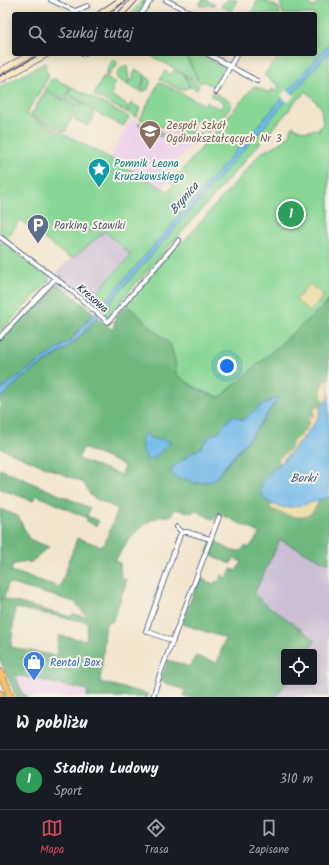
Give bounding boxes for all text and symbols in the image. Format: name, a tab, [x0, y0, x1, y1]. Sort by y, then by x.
search box	[12, 12, 317, 56]
text: Szukaj tutaj	[58, 22, 133, 46]
icon: search	[26, 23, 48, 45]
place label: Zespół Szkół Ogólnokształcących Nr 3	[166, 117, 282, 148]
school or university icon: Zespół Szkół Ogólnokształcących Nr 3	[137, 118, 163, 151]
place label: Pomnik Leona Kruczkowskiego	[114, 155, 184, 186]
place icon: Pomnik Leona Kruczkowskiego	[86, 156, 112, 189]
water label: Brynica	[165, 177, 205, 219]
pin: 1	[278, 199, 304, 229]
parking icon: Parking Stawiki	[25, 212, 51, 245]
place label: Parking Stawiki	[54, 217, 125, 235]
street label: Kresowa	[72, 280, 112, 318]
your location	[217, 356, 237, 376]
water label: Borki	[290, 469, 319, 488]
shop icon: Rental Box	[21, 649, 47, 682]
map controls	[281, 649, 317, 685]
button: locate	[281, 649, 317, 685]
place label: Rental Box	[50, 654, 101, 672]
text: W pobliżu	[16, 710, 87, 737]
text: Stadion Ludowy	[54, 757, 158, 781]
text: 1	[27, 769, 31, 790]
text: 310 m	[279, 769, 313, 790]
text: Sport	[54, 781, 82, 802]
tab: Mapa	[40, 817, 64, 859]
tab: Trasa	[144, 817, 169, 859]
tab: Zapisane	[249, 817, 289, 859]

